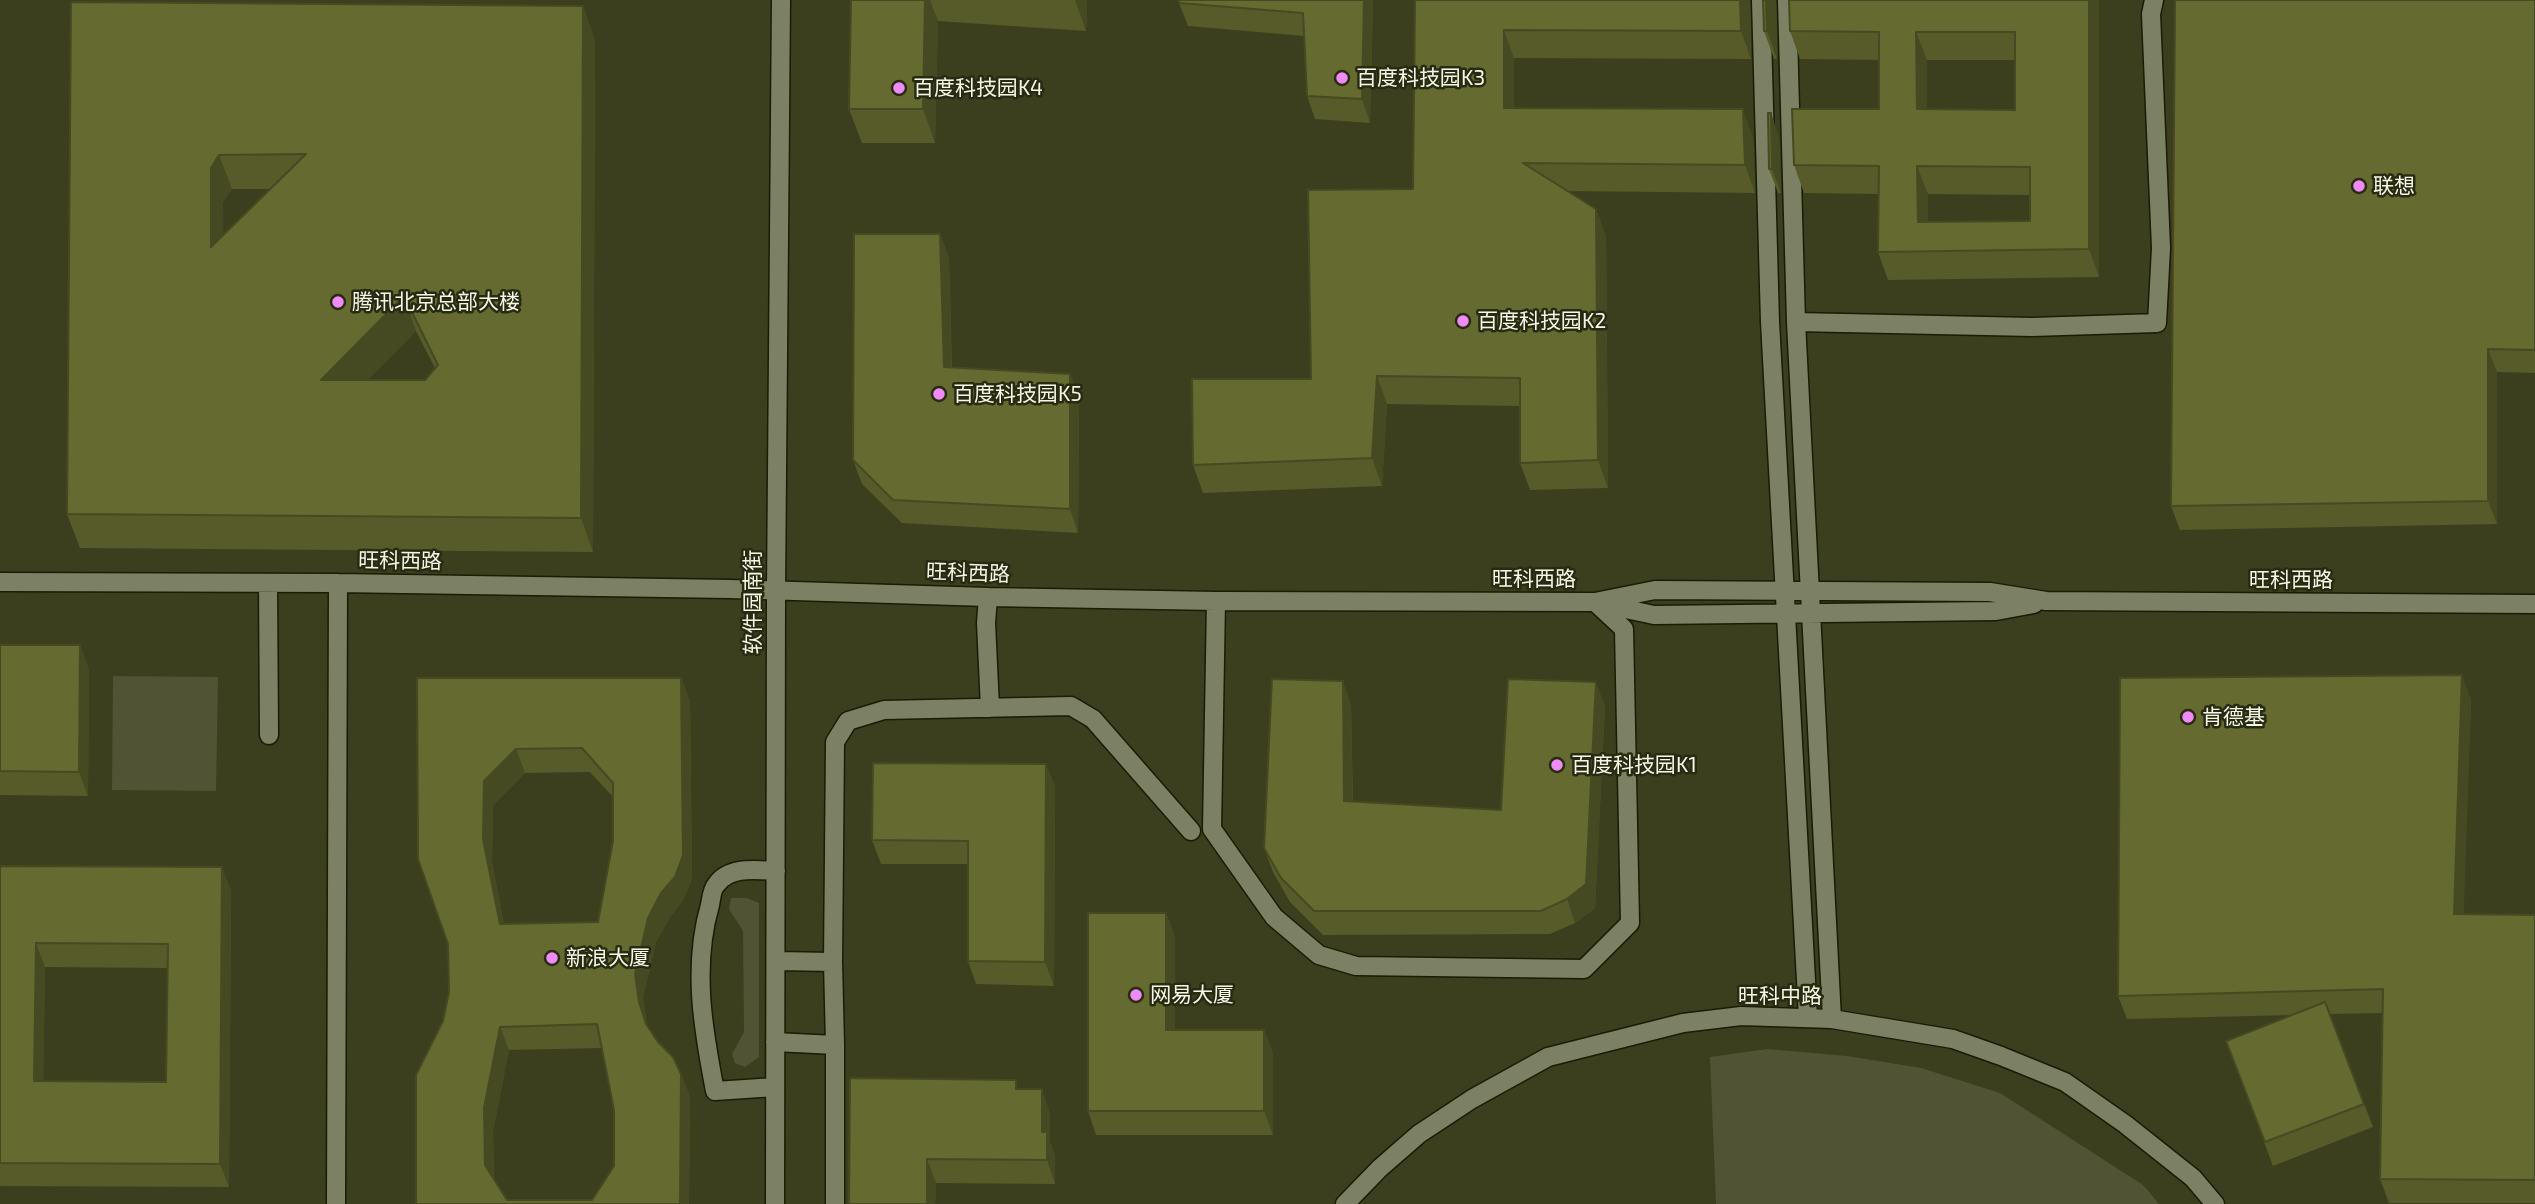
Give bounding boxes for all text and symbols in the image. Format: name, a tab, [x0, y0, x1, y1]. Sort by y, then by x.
place label: 百度科技园K3	[1356, 65, 1485, 91]
marker: 百度科技园K3	[1334, 70, 1350, 86]
place label: 百度科技园K4	[913, 75, 1043, 101]
marker: 百度科技园K4	[891, 80, 907, 96]
place label: 联想	[2373, 173, 2415, 199]
marker: 联想	[2351, 178, 2367, 194]
place label: 腾讯北京总部大楼	[352, 289, 520, 315]
marker: 腾讯北京总部大楼	[330, 294, 346, 310]
place label: 百度科技园K2	[1477, 308, 1606, 334]
marker: 百度科技园K2	[1455, 313, 1471, 329]
place label: 百度科技园K5	[953, 381, 1082, 407]
marker: 百度科技园K5	[931, 386, 947, 402]
street label: 旺科西路	[358, 548, 442, 574]
street label: 软件园南街	[740, 550, 766, 654]
street label: 旺科西路	[926, 559, 1010, 587]
street label: 旺科西路	[1492, 566, 1576, 592]
street label: 旺科西路	[2249, 567, 2333, 593]
place label: 肯德基	[2202, 704, 2265, 730]
marker: 肯德基	[2180, 709, 2196, 725]
place label: 百度科技园K1	[1571, 752, 1697, 778]
marker: 百度科技园K1	[1549, 757, 1565, 773]
place label: 新浪大厦	[566, 945, 650, 971]
marker: 新浪大厦	[544, 950, 560, 966]
place label: 网易大厦	[1150, 982, 1234, 1008]
street label: 旺科中路	[1738, 983, 1822, 1009]
marker: 网易大厦	[1128, 987, 1144, 1003]

